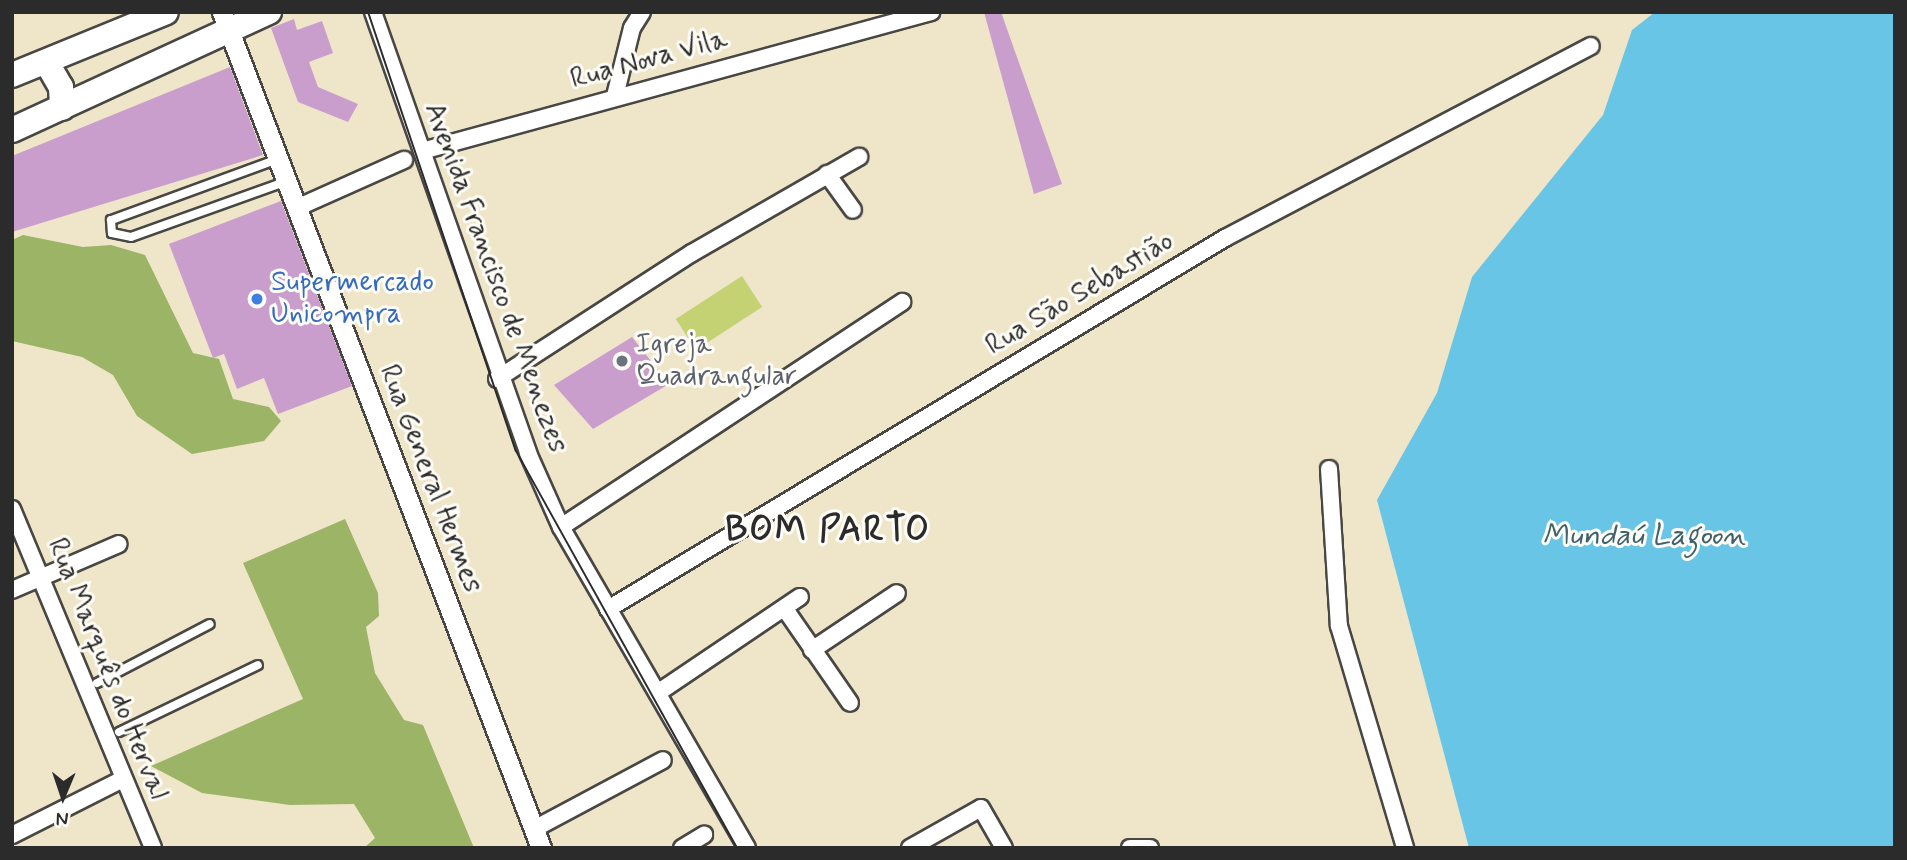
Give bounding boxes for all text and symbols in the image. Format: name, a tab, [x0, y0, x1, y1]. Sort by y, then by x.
street label: Rua Nova Vila	[569, 23, 729, 97]
street label: Avenida Francisco de Menezes	[417, 101, 573, 455]
street label: Rua São Sebastião	[981, 225, 1179, 363]
place label: Supermercado Unicompra	[271, 266, 434, 332]
marker: Supermercado Unicompra	[249, 291, 265, 307]
place label: Igreja Quadrangular	[636, 328, 797, 394]
marker: Igreja Quadrangular	[614, 353, 630, 369]
street label: Rua General Hermes	[369, 355, 491, 603]
district label: BOM PARTO	[724, 509, 932, 551]
water label: Mundaú Lagoon	[1542, 518, 1746, 554]
street label: Rua Marquês do Herval	[41, 538, 173, 800]
north arrow	[28, 762, 98, 832]
text: N	[55, 806, 69, 831]

